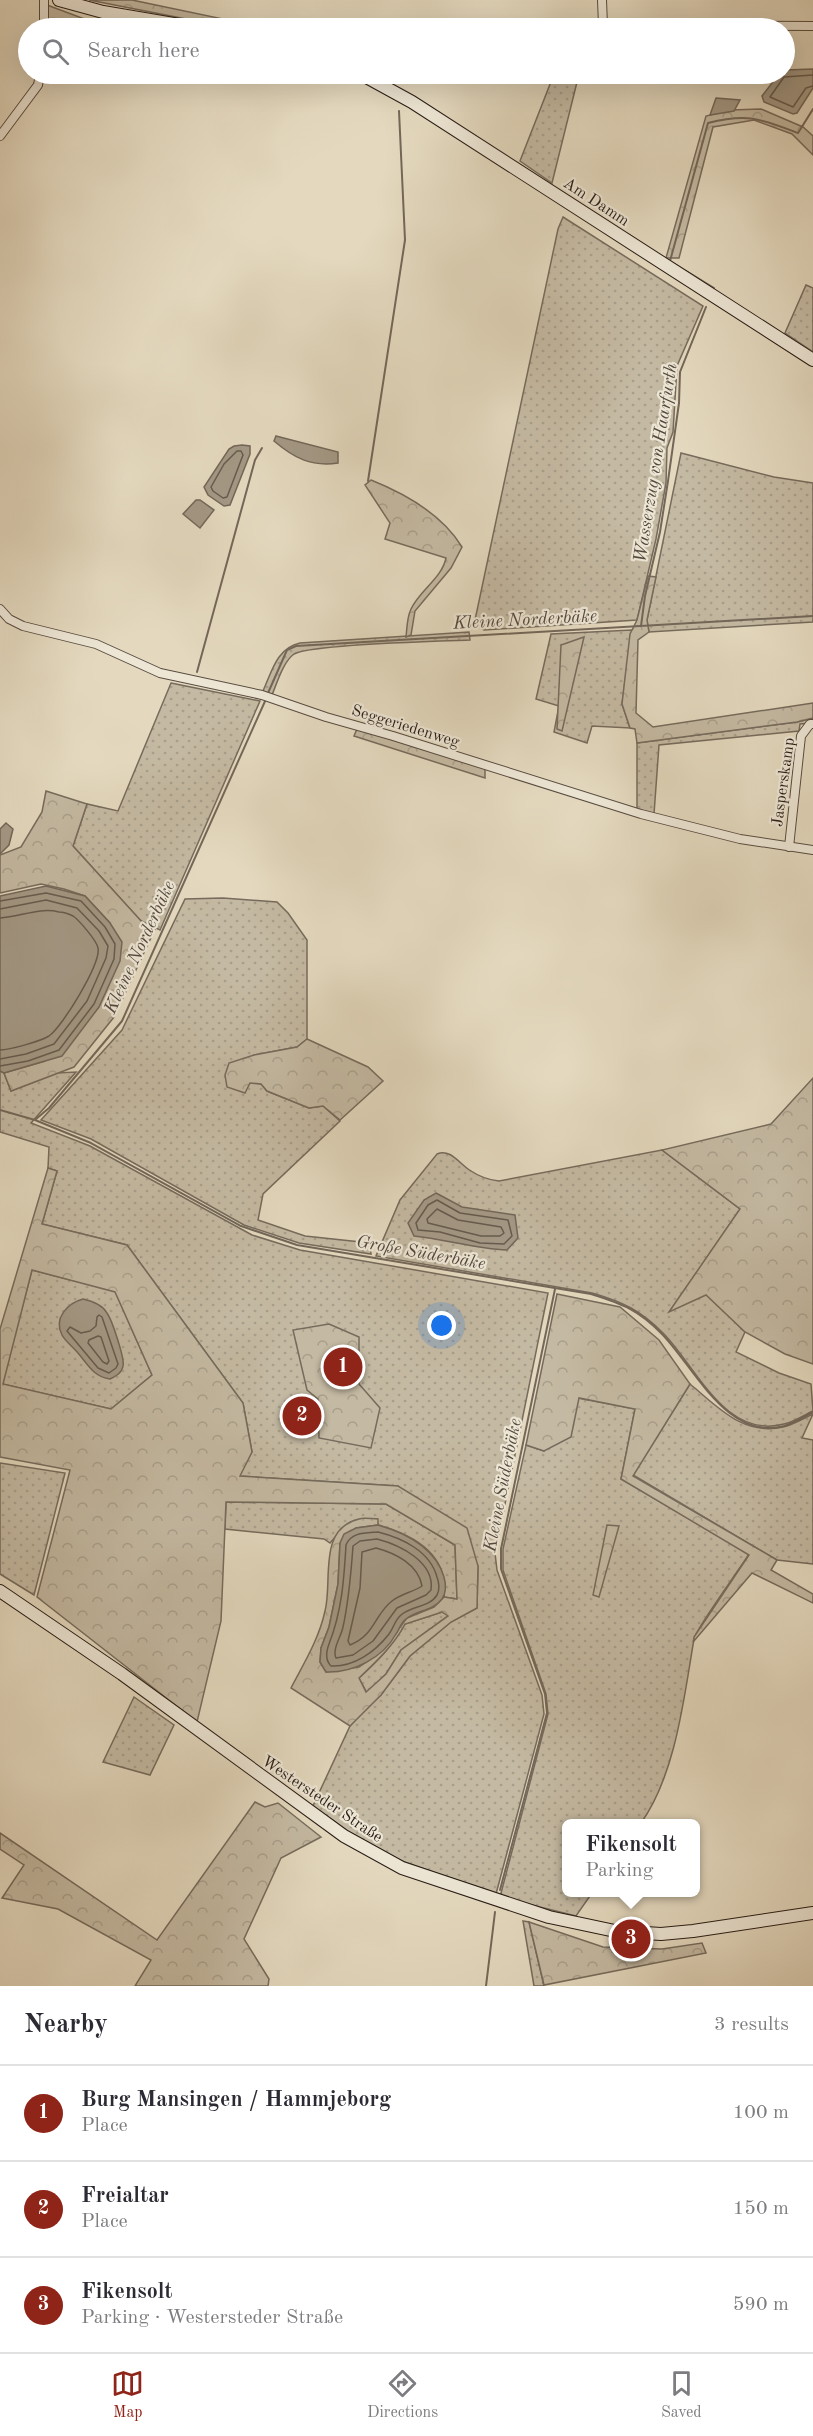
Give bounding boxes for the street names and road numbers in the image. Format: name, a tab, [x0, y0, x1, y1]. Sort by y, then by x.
street label: Am Damm	[560, 175, 632, 230]
street label: Seggeriedenweg	[349, 703, 462, 751]
street label: Jasperskamp	[770, 737, 798, 828]
street label: Westersteder Straße	[259, 1753, 385, 1846]

